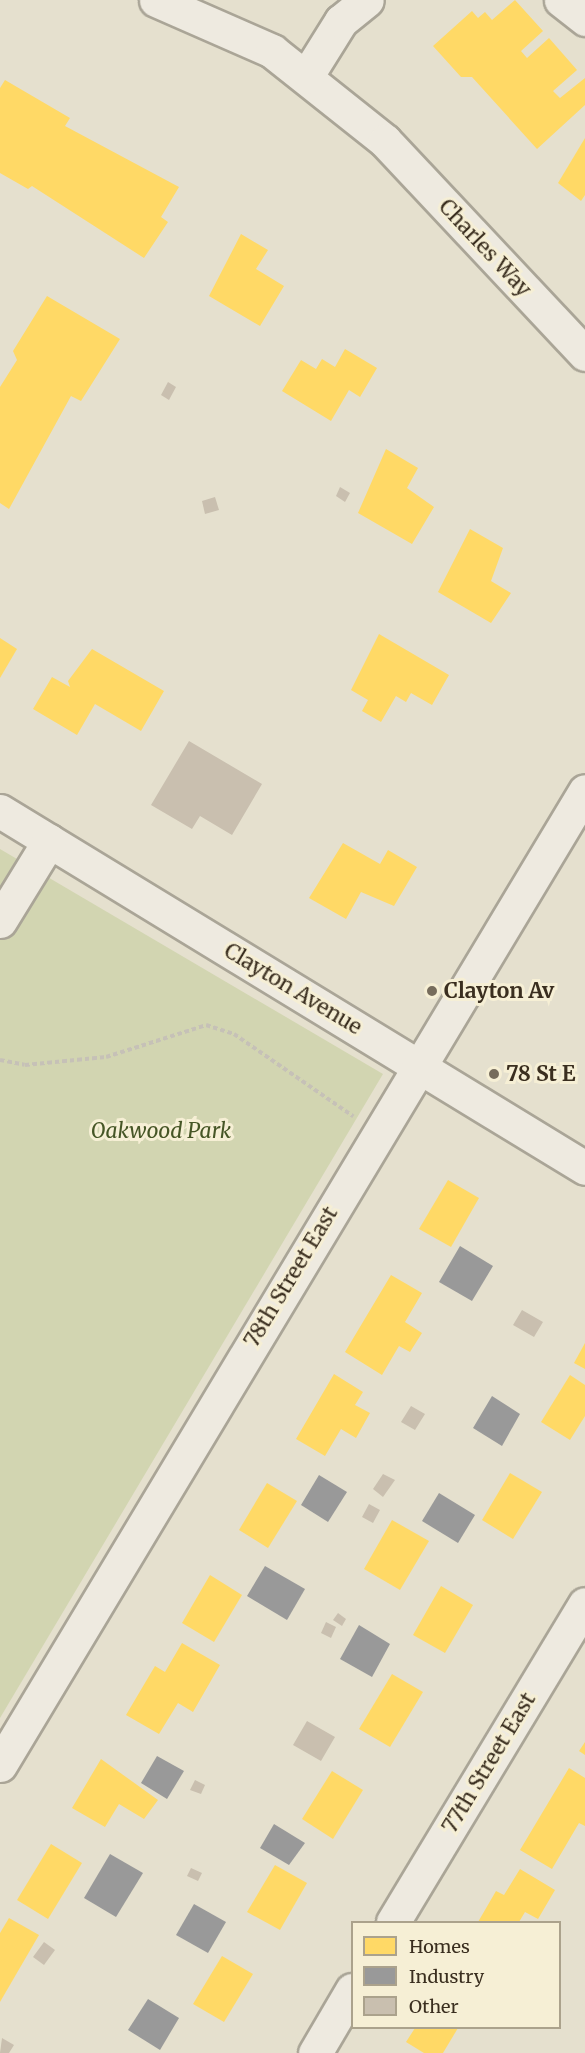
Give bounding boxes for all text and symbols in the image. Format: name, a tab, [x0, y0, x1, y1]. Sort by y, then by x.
street label: Charles Way	[434, 194, 536, 302]
street label: Clayton Avenue	[220, 938, 366, 1040]
place label: Clayton Av	[444, 978, 554, 1004]
marker: Clayton Av	[425, 984, 439, 998]
place label: 78 St E	[506, 1061, 576, 1087]
marker: 78 St E	[487, 1067, 501, 1081]
park label: Oakwood Park	[91, 1118, 231, 1144]
street label: 78th Street East	[239, 1202, 343, 1352]
street label: 77th Street East	[437, 1688, 541, 1838]
legend	[351, 1921, 561, 2029]
text: Homes	[409, 1935, 470, 1958]
text: Industry	[409, 1965, 484, 1988]
text: Other	[409, 1995, 459, 2018]

